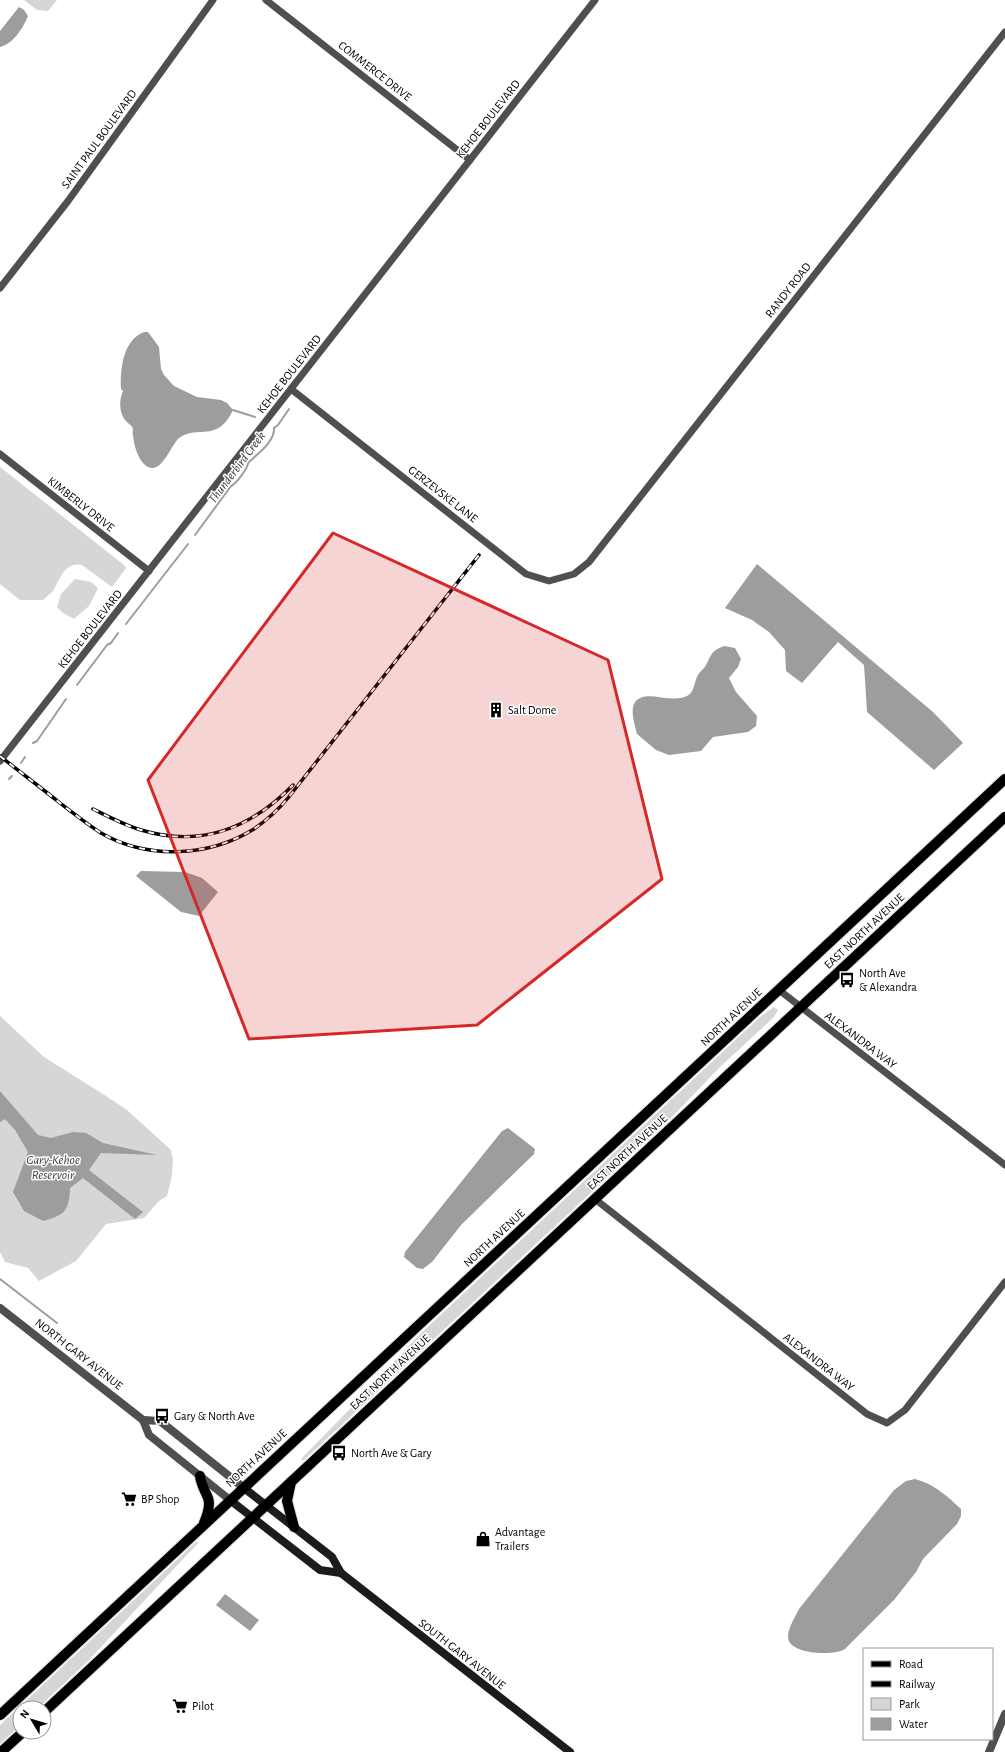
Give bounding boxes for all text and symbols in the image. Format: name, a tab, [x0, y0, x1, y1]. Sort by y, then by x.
street label: COMMERCE DRIVE	[336, 39, 414, 103]
street label: KEHOE BOULEVARD	[454, 77, 522, 161]
street label: SAINT PAUL BOULEVARD	[59, 87, 139, 191]
street label: RANDY ROAD	[763, 260, 813, 320]
street label: KEHOE BOULEVARD	[255, 332, 323, 416]
water label: Thunderbird Creek	[206, 430, 268, 506]
street label: GERZEVSKE LANE	[406, 463, 480, 525]
street label: KIMBERLY DRIVE	[45, 474, 117, 534]
street label: KEHOE BOULEVARD	[56, 587, 124, 671]
building icon: Salt Dome	[487, 701, 505, 719]
place label: Salt Dome	[508, 704, 556, 716]
street label: EAST NORTH AVENUE	[822, 891, 907, 971]
place label: North Ave & Alexandra	[859, 967, 917, 993]
bus stop icon: North Ave & Alexandra	[838, 971, 856, 989]
street label: NORTH AVENUE	[698, 986, 764, 1048]
street label: ALEXANDRA WAY	[823, 1009, 900, 1071]
street label: EAST NORTH AVENUE	[585, 1112, 670, 1192]
water label: Gary-Kehoe Reservoir	[26, 1154, 80, 1182]
street label: NORTH AVENUE	[461, 1207, 527, 1269]
street label: NORTH GARY AVENUE	[33, 1316, 125, 1392]
street label: ALEXANDRA WAY	[781, 1331, 857, 1394]
street label: EAST NORTH AVENUE	[348, 1332, 433, 1412]
bus stop icon: Gary & North Ave	[153, 1407, 171, 1425]
place label: Gary & North Ave	[174, 1410, 255, 1423]
street label: NORTH AVENUE	[223, 1427, 289, 1489]
bus stop icon: North Ave & Gary	[330, 1444, 348, 1462]
place label: North Ave & Gary	[351, 1447, 432, 1460]
supermarket icon: BP Shop	[120, 1490, 138, 1508]
place label: BP Shop	[141, 1493, 179, 1505]
place label: Advantage Trailers	[495, 1526, 545, 1552]
shop icon: Advantage Trailers	[474, 1530, 492, 1548]
street label: SOUTH GARY AVENUE	[416, 1617, 508, 1692]
legend	[863, 1648, 993, 1740]
text: Road	[899, 1658, 923, 1670]
text: Railway	[899, 1678, 935, 1691]
supermarket icon: Pilot	[171, 1697, 189, 1715]
text: Park	[899, 1698, 920, 1710]
north arrow	[12, 1700, 52, 1740]
place label: Pilot	[192, 1700, 214, 1712]
text: N	[18, 1708, 31, 1721]
text: Water	[899, 1718, 928, 1730]

